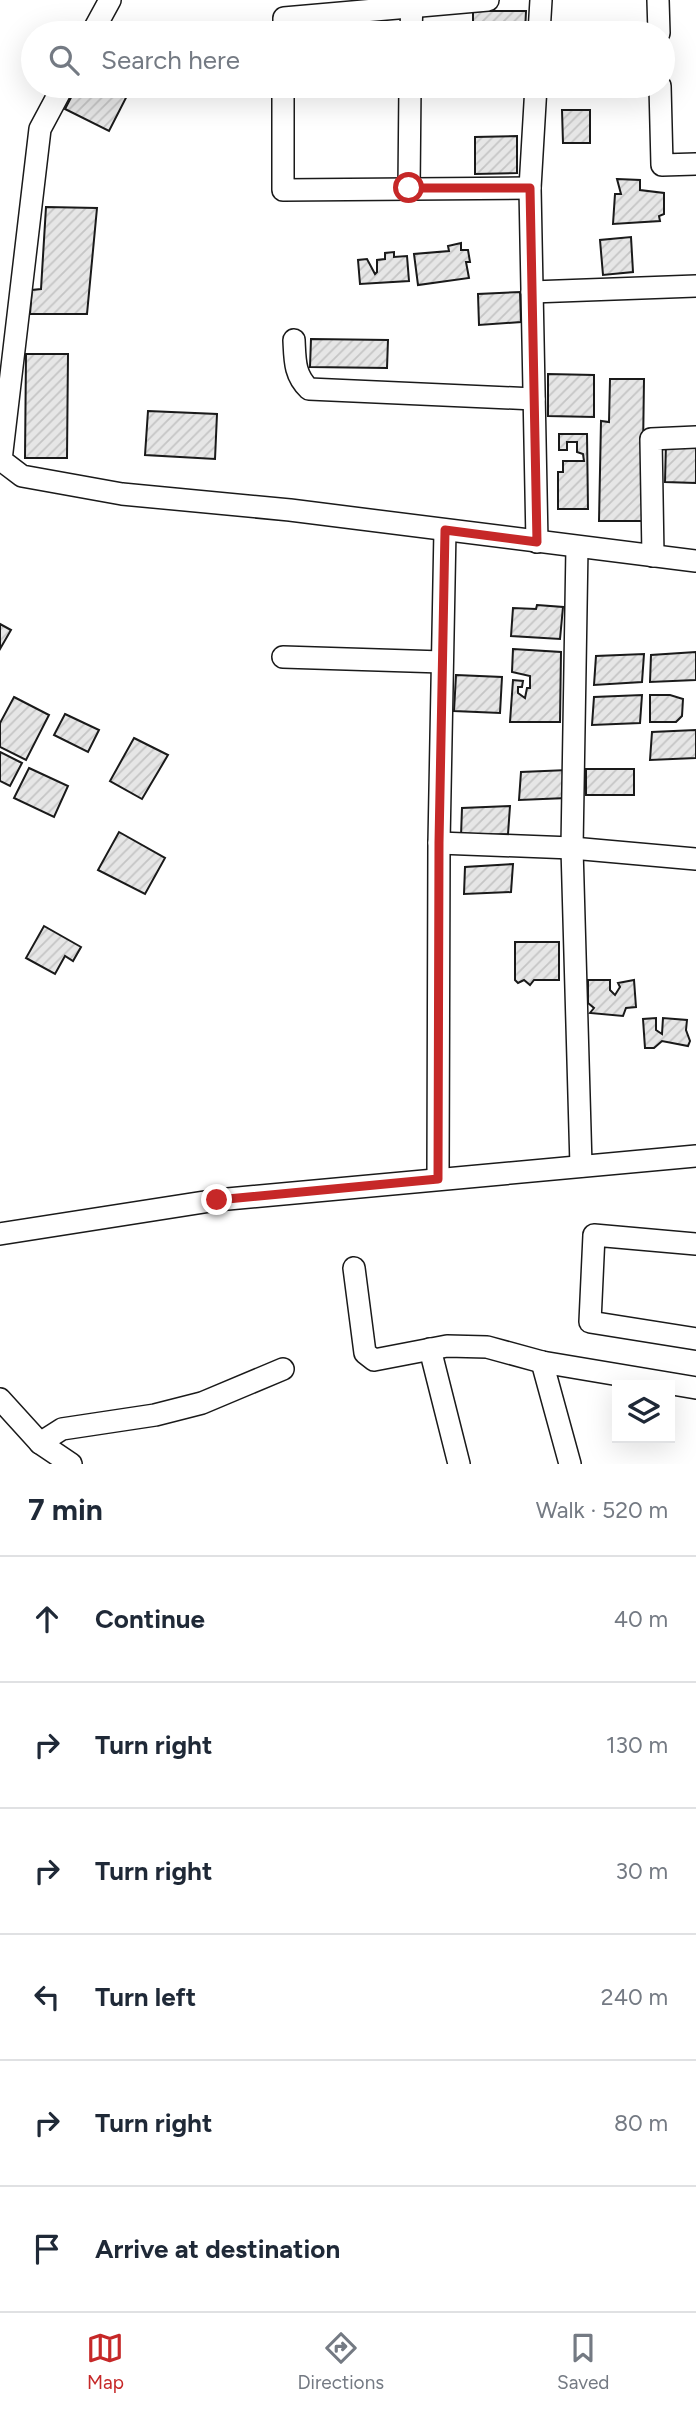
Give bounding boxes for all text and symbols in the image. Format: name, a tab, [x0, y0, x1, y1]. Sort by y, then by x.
search box	[21, 21, 675, 98]
icon: search	[45, 41, 83, 79]
text: Search here	[101, 44, 240, 76]
route start	[393, 172, 424, 203]
route end	[201, 1184, 232, 1215]
map controls	[612, 1380, 675, 1443]
button: layers	[612, 1380, 675, 1443]
text: 7 min	[28, 1491, 103, 1528]
text: Walk · 520 m	[536, 1496, 668, 1524]
icon: ahead	[28, 1600, 66, 1638]
text: Continue	[95, 1603, 205, 1635]
text: 40 m	[614, 1605, 668, 1633]
icon: right	[28, 1726, 66, 1764]
text: Turn right	[95, 1729, 212, 1761]
text: 130 m	[606, 1731, 668, 1759]
icon: right	[28, 1852, 66, 1890]
text: Turn right	[95, 1855, 212, 1887]
text: 30 m	[615, 1857, 668, 1885]
icon: left	[28, 1978, 66, 2016]
text: Turn left	[95, 1981, 196, 2013]
text: 240 m	[601, 1983, 668, 2011]
icon: right	[28, 2104, 66, 2142]
text: Turn right	[95, 2107, 212, 2139]
text: 80 m	[614, 2109, 668, 2137]
icon: arrive	[28, 2230, 66, 2268]
text: Arrive at destination	[95, 2233, 340, 2265]
tab: Map	[86, 2329, 124, 2394]
tab: Directions	[297, 2329, 384, 2394]
tab: Saved	[557, 2329, 609, 2394]

